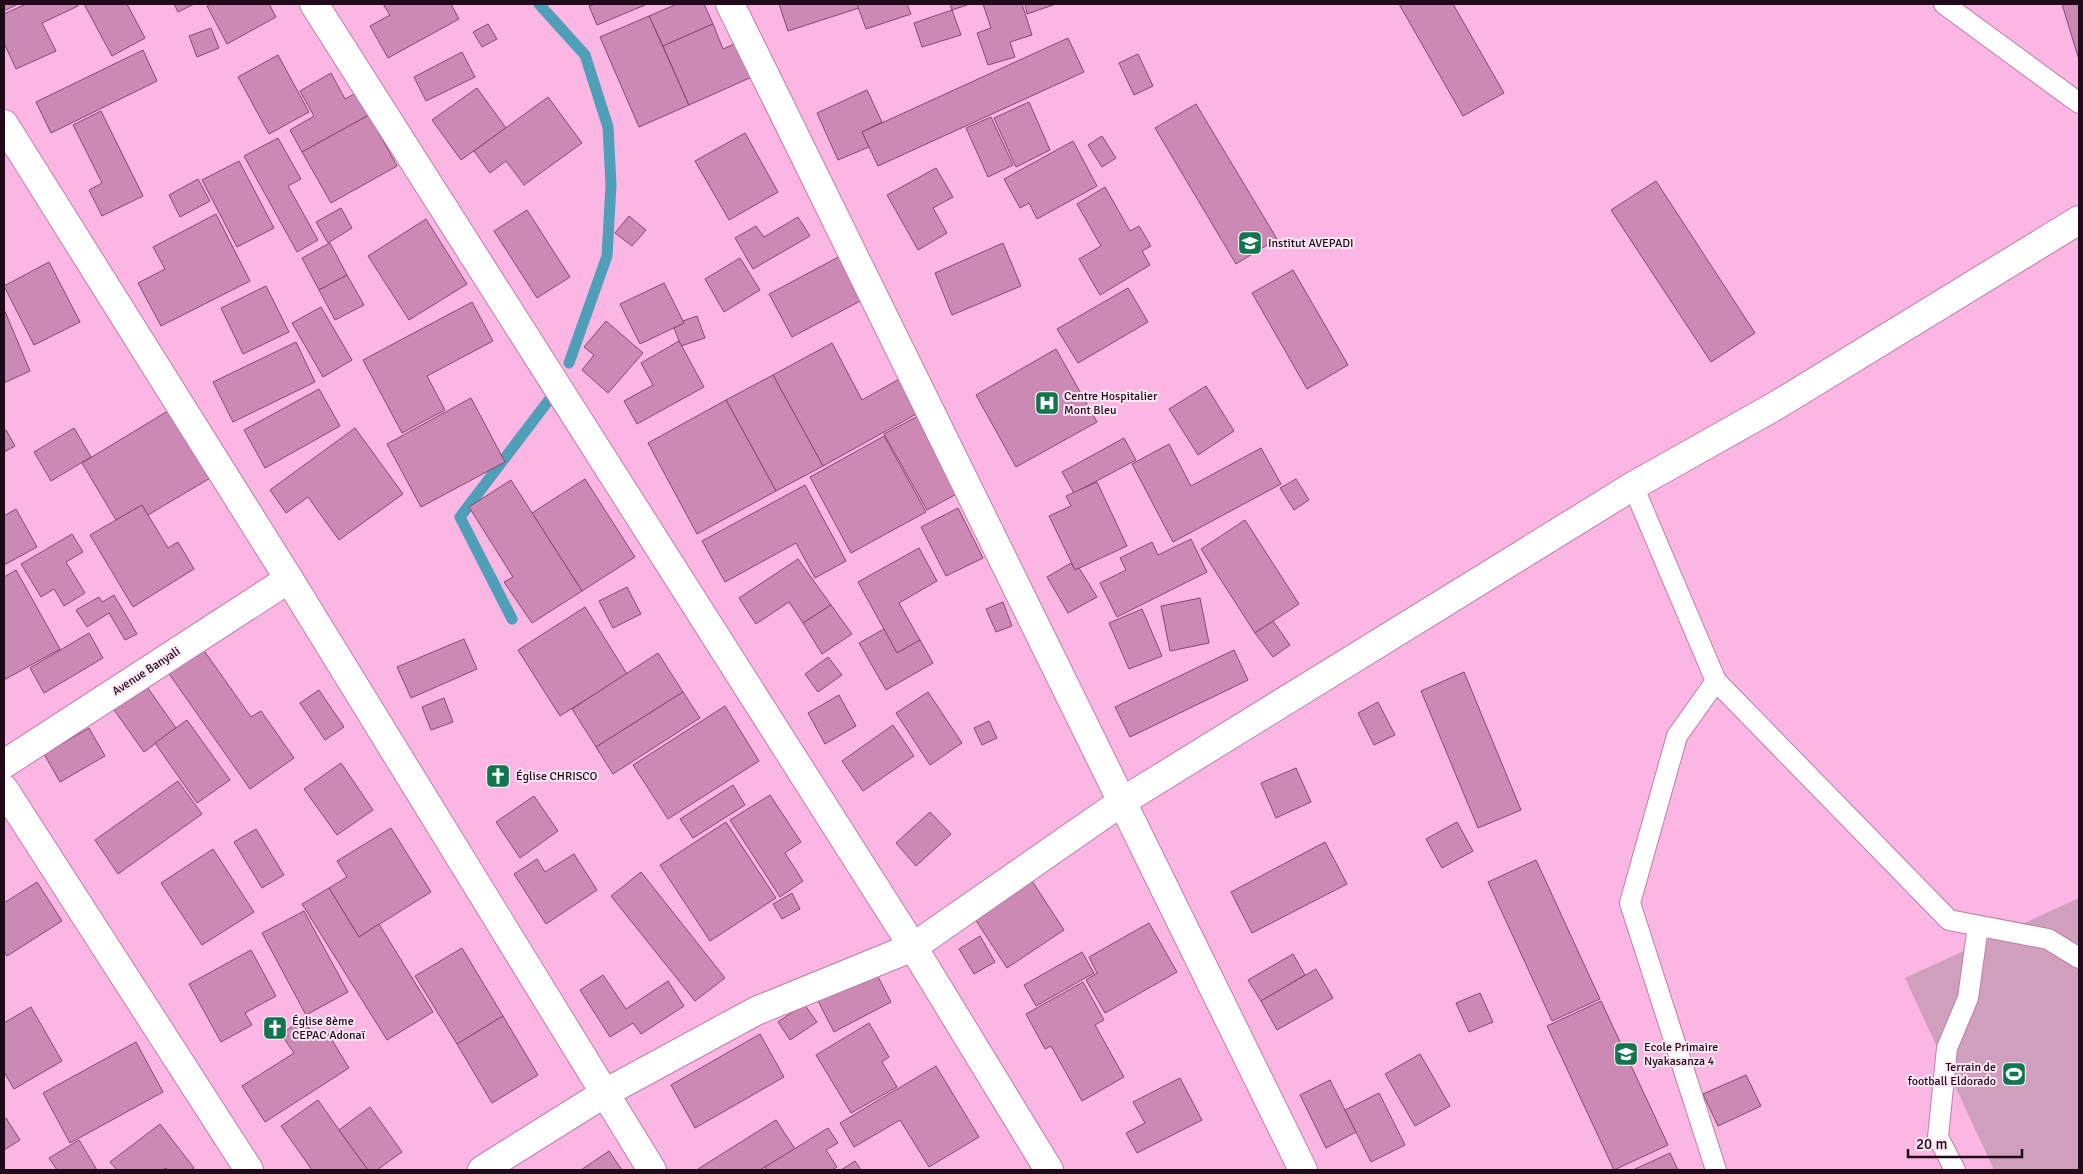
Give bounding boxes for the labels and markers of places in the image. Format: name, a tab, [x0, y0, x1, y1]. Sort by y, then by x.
school or university icon: Institut AVEPADI	[1237, 230, 1263, 256]
place label: Institut AVEPADI	[1268, 236, 1354, 251]
place label: Centre Hospitalier Mont Bleu	[1064, 389, 1158, 418]
hospital icon: Centre Hospitalier Mont Bleu	[1034, 390, 1060, 416]
church icon: Église CHRISCO	[485, 763, 511, 789]
place label: Église CHRISCO	[516, 769, 597, 784]
place label: Église 8ème CEPAC Adonaï	[292, 1014, 366, 1043]
church icon: Église 8ème CEPAC Adonaï	[262, 1015, 288, 1041]
place label: Ecole Primaire Nyakasanza 4	[1644, 1040, 1718, 1069]
school or university icon: Ecole Primaire Nyakasanza 4	[1613, 1041, 1639, 1067]
place label: Terrain de football Eldorado	[1908, 1060, 1996, 1089]
sports icon: Terrain de football Eldorado	[2001, 1061, 2027, 1087]

